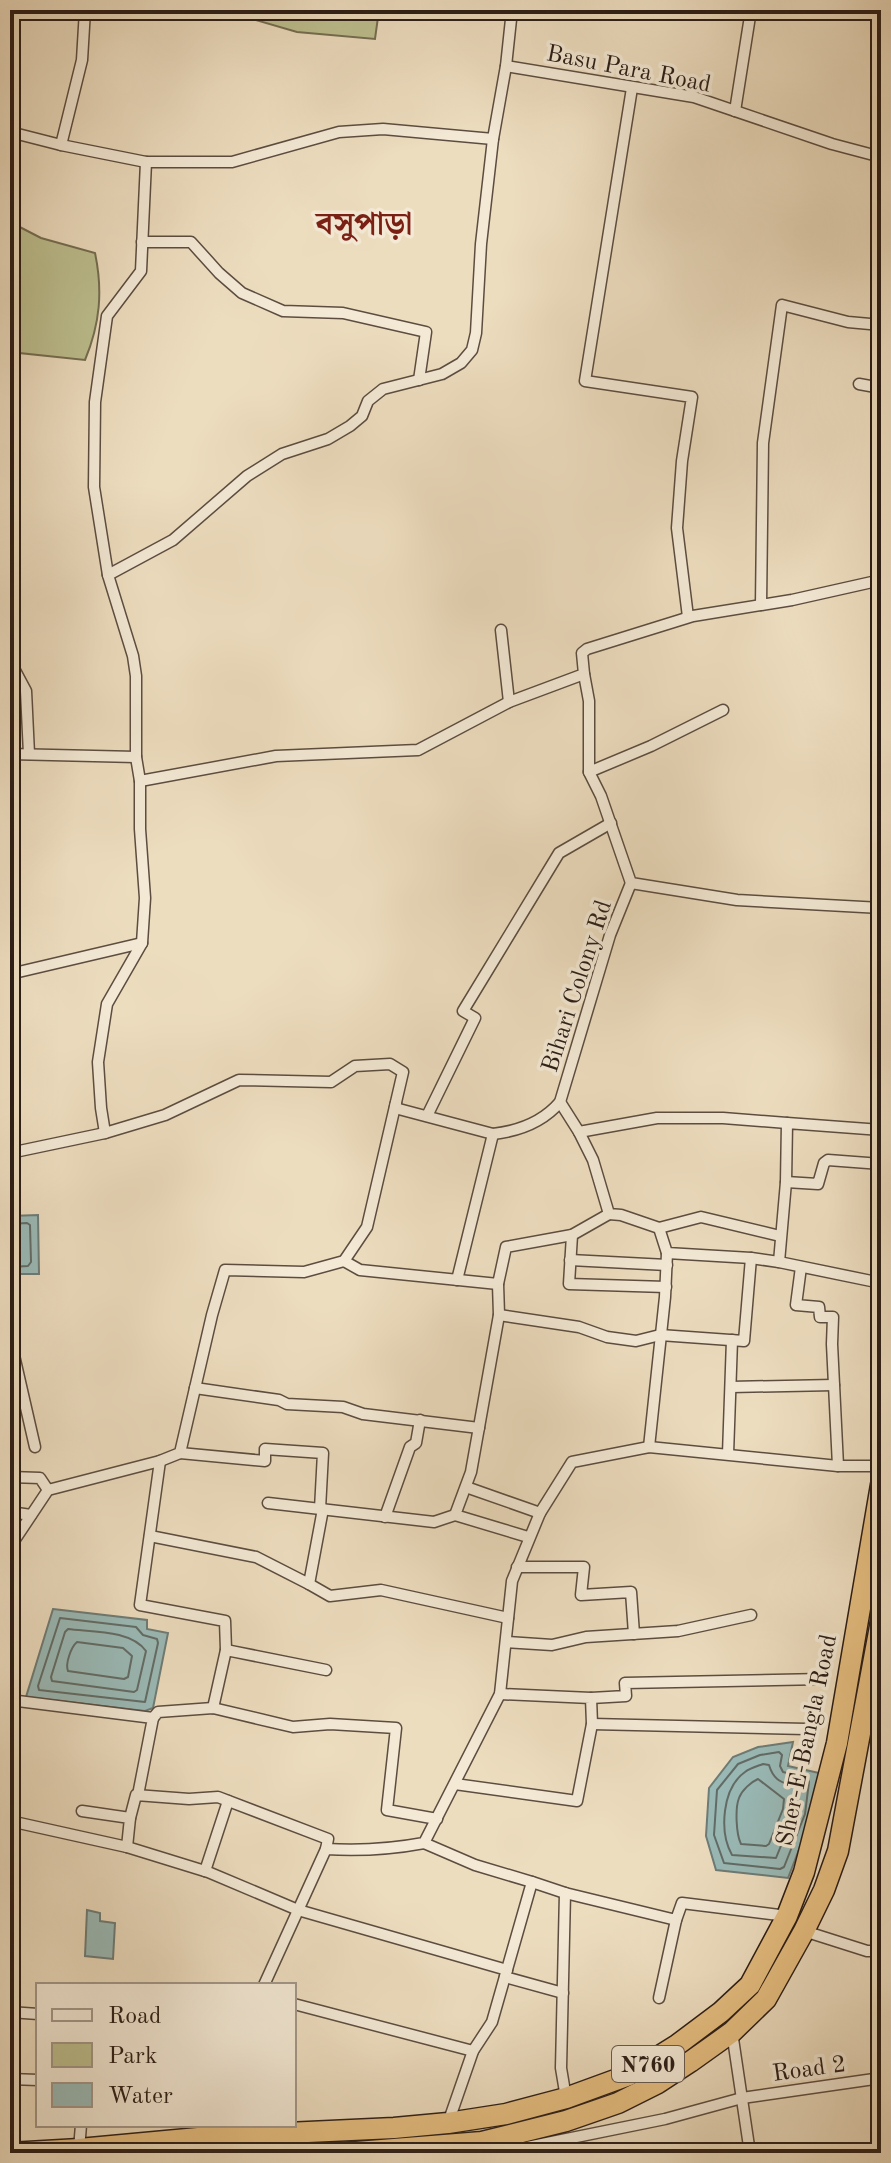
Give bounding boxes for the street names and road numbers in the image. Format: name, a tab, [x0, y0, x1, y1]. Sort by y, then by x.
street label: Basu Para Road	[544, 42, 713, 98]
street label: Bihari Colony Rd	[539, 898, 617, 1076]
street label: Sher-E-Bangla Road	[774, 1632, 842, 1849]
road number: N760	[612, 2046, 684, 2082]
street label: Road 2	[771, 2053, 848, 2087]

